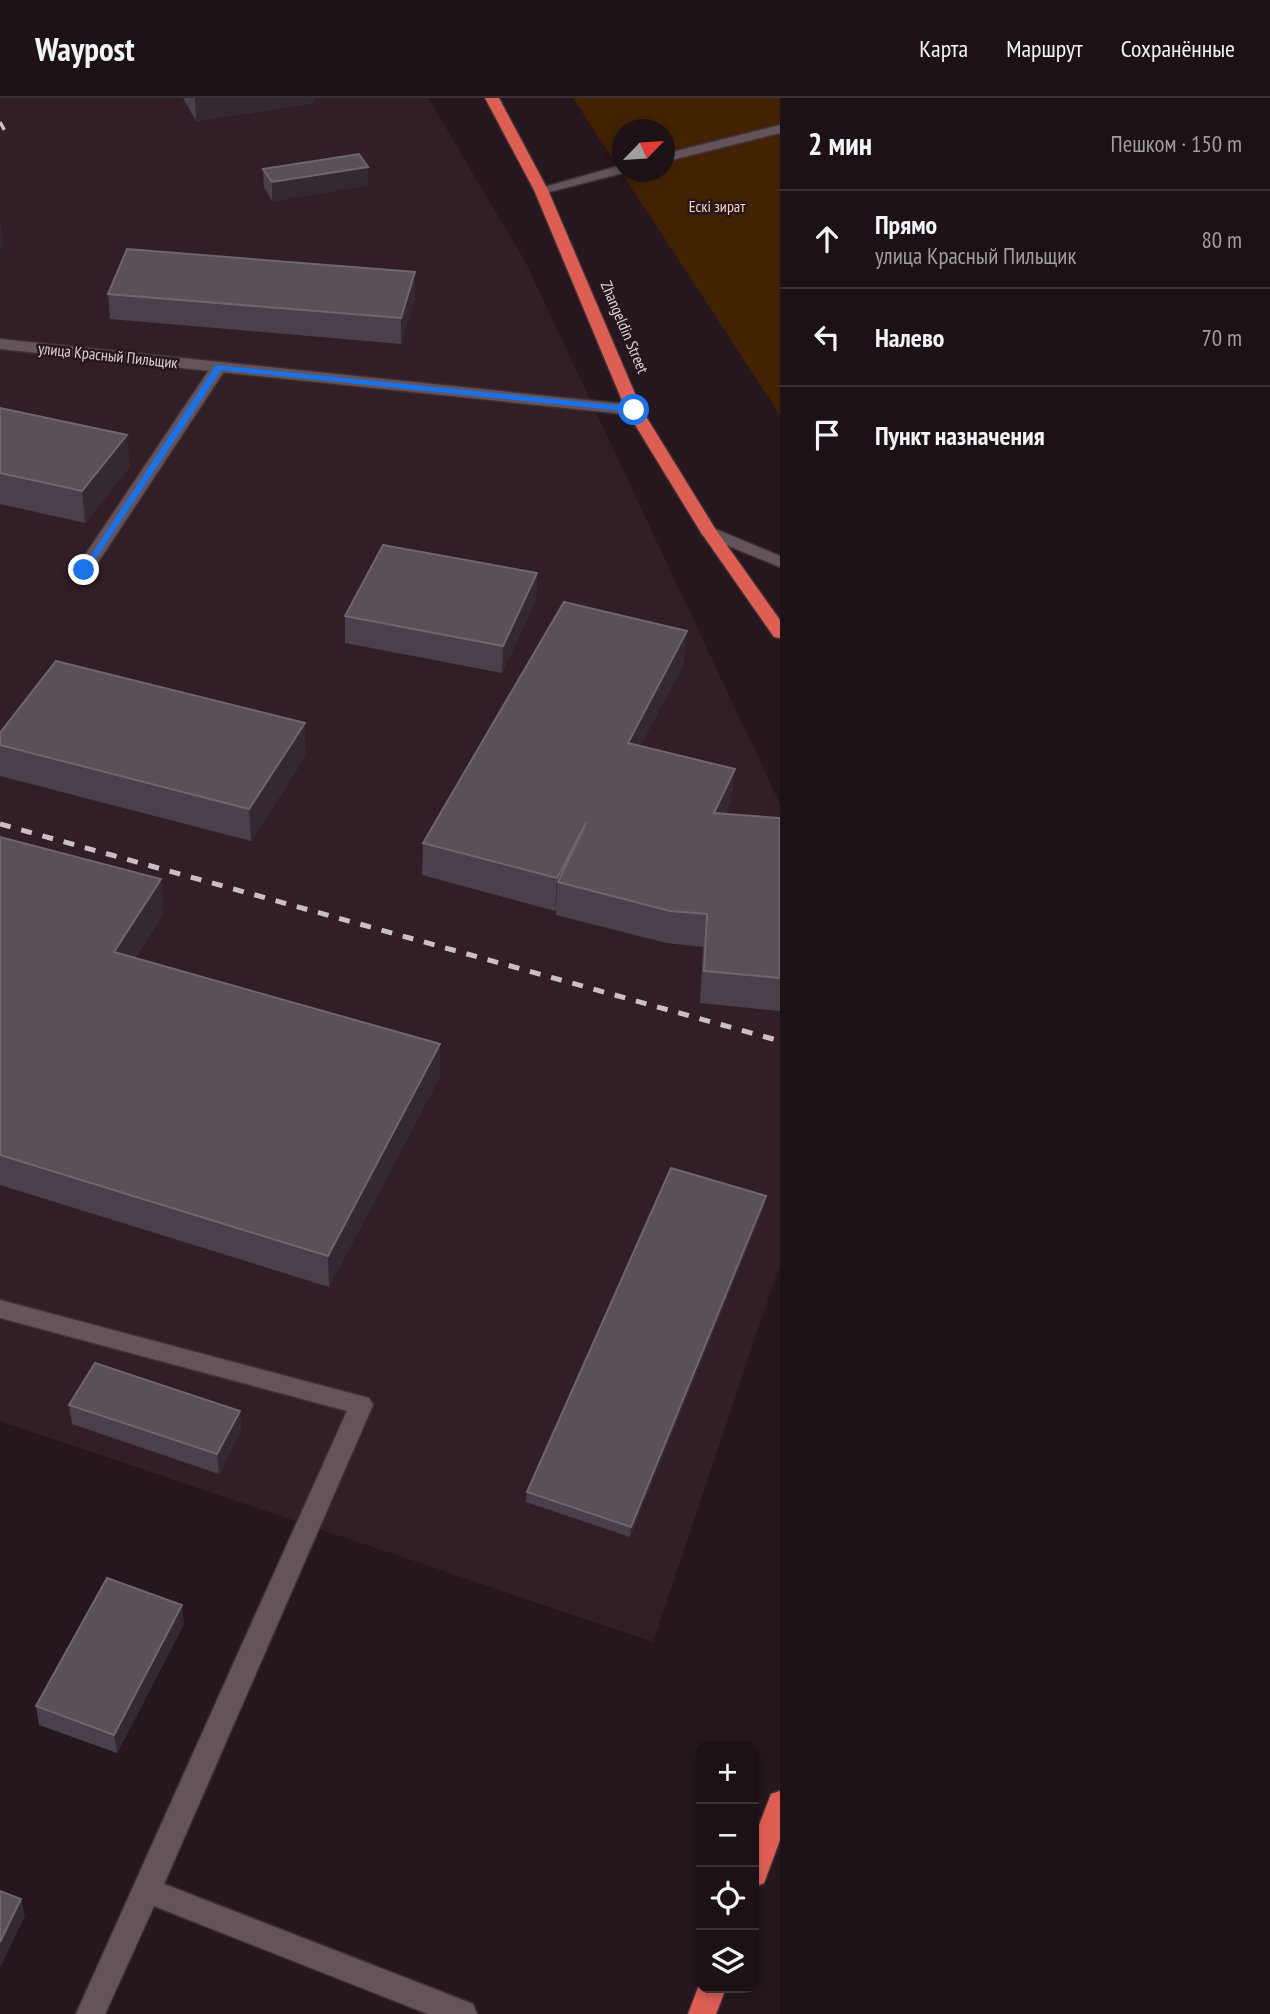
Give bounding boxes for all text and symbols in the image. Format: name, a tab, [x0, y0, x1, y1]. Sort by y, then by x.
text: Waypost	[35, 27, 135, 70]
text: Карта	[919, 33, 968, 64]
text: Маршрут	[1006, 33, 1083, 64]
text: Сохранённые	[1121, 33, 1235, 64]
north arrow	[612, 119, 675, 182]
text: 2 мин	[808, 124, 872, 163]
text: Пешком · 150 m	[1111, 129, 1242, 158]
park label: Ескі зират	[689, 196, 746, 216]
text: Прямо	[875, 208, 937, 241]
icon: ahead	[808, 220, 846, 258]
text: 80 m	[1201, 225, 1242, 254]
text: улица Красный Пильщик	[875, 241, 1076, 270]
street label: Zhangeldin Street	[597, 278, 654, 377]
icon: left	[808, 318, 846, 356]
text: Налево	[875, 321, 944, 354]
text: 70 m	[1201, 323, 1242, 352]
street label: улица Красный Пильщик	[37, 338, 179, 372]
route start	[618, 394, 649, 425]
icon: arrive	[808, 416, 846, 454]
text: Пункт назначения	[875, 419, 1045, 452]
route end	[68, 554, 99, 585]
map controls	[696, 1741, 759, 1993]
button: +	[696, 1741, 759, 1804]
button: −	[696, 1804, 759, 1867]
button: locate	[696, 1867, 759, 1930]
button: layers	[696, 1930, 759, 1993]

